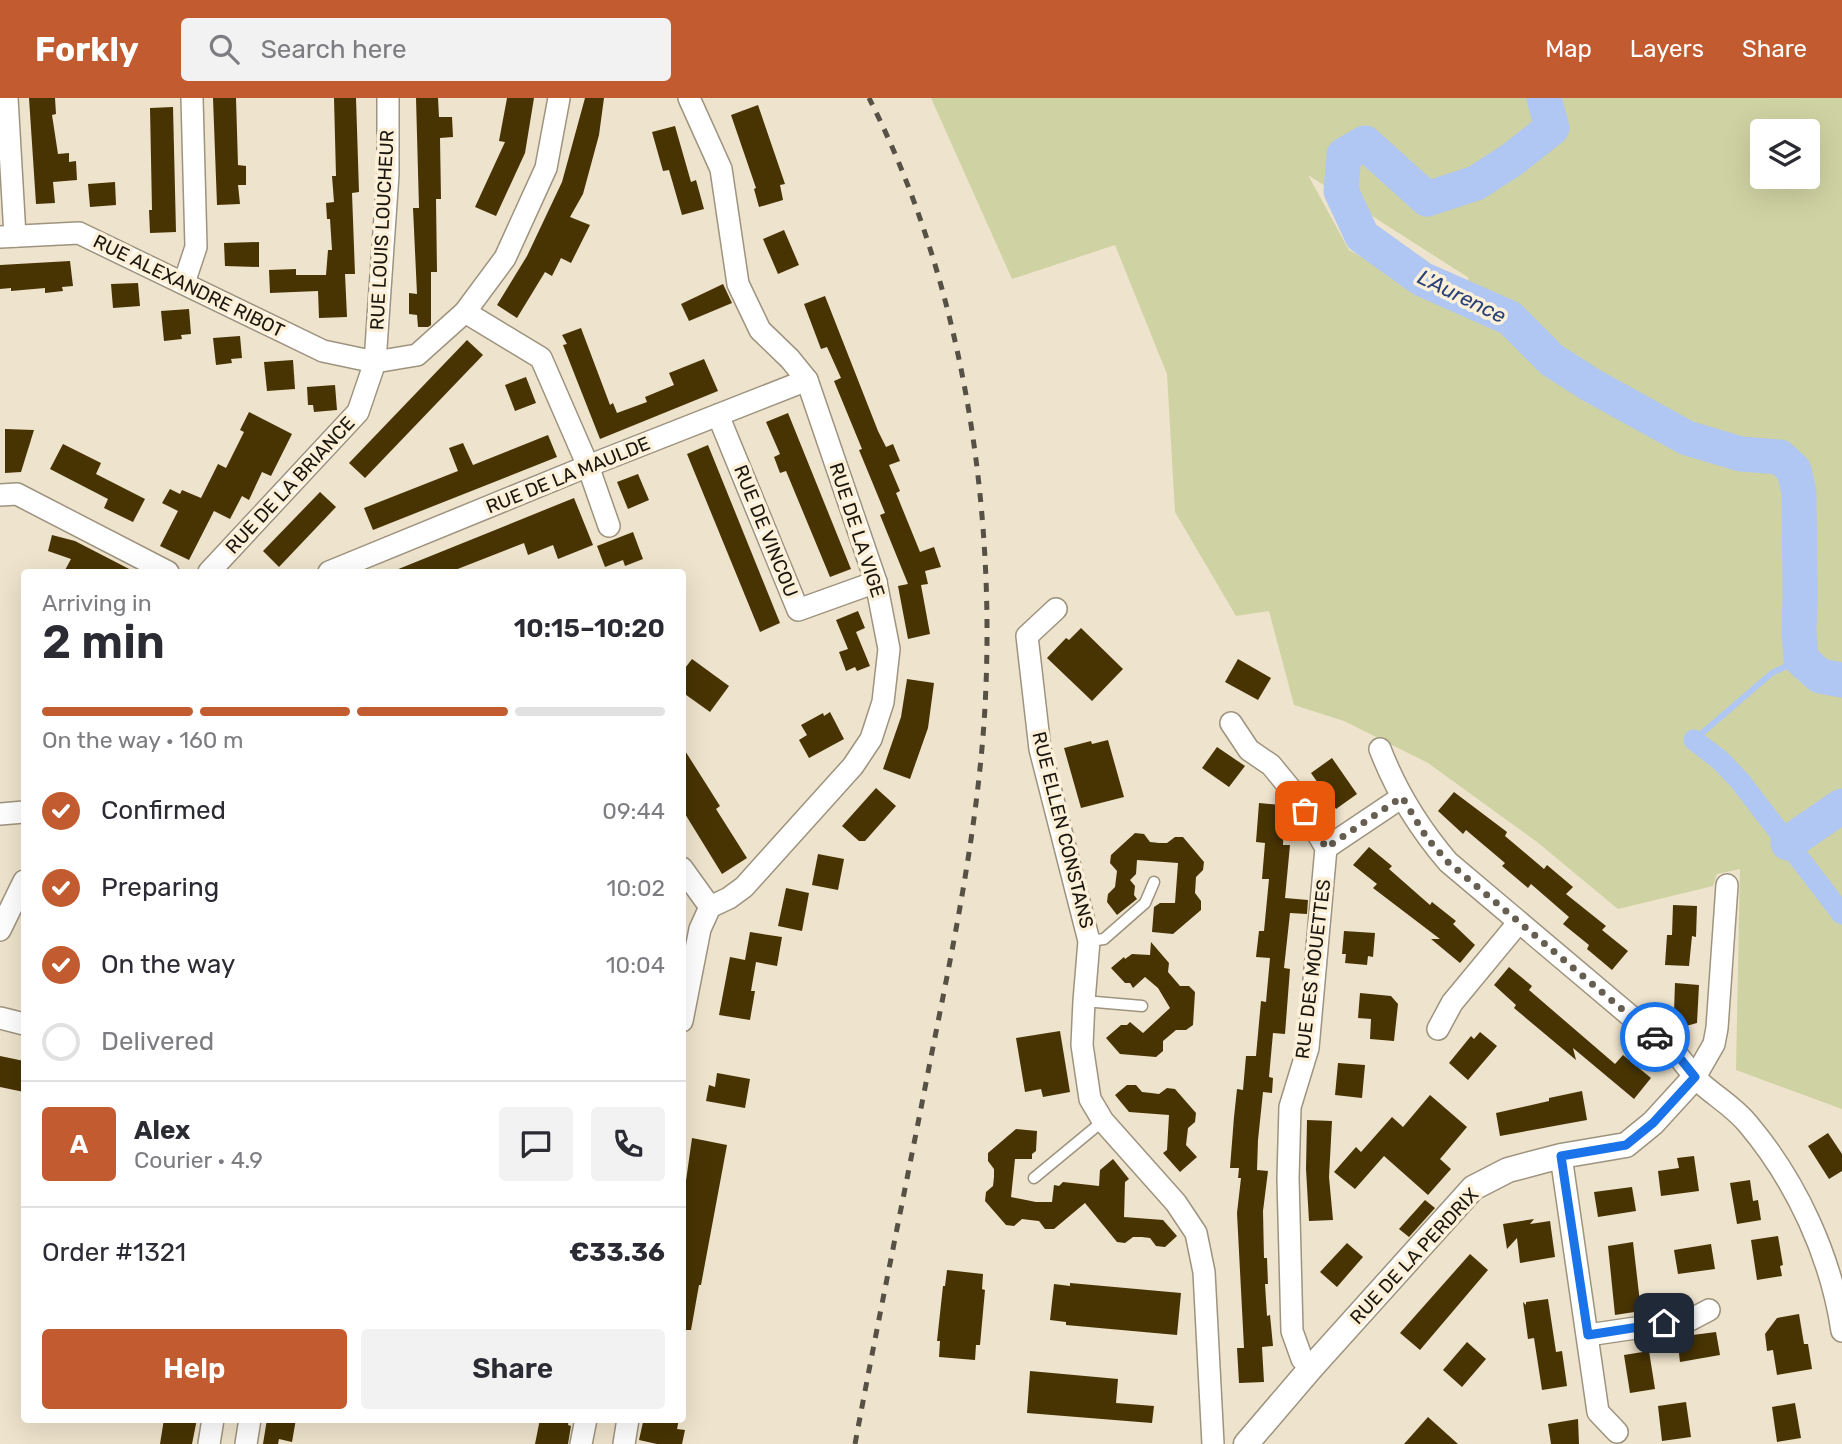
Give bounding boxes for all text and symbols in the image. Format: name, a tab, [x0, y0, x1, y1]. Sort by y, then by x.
search box	[181, 18, 671, 81]
text: Forkly	[35, 30, 139, 69]
icon: search	[205, 30, 243, 68]
text: Search here	[261, 34, 407, 65]
text: Map	[1545, 35, 1592, 63]
text: Layers	[1630, 35, 1704, 63]
text: Share	[1742, 35, 1807, 63]
map controls	[1750, 119, 1820, 189]
button: layers	[1750, 119, 1820, 189]
street label: RUE LOUIS LOUCHEUR	[365, 129, 399, 331]
street label: RUE ALEXANDRE RIBOT	[90, 230, 288, 342]
water label: L'Aurence	[1414, 264, 1510, 328]
street label: RUE DE LA BRIANCE	[220, 412, 360, 558]
street label: RUE DE LA MAULDE	[483, 432, 653, 518]
street label: RUE DE LA VIGE	[824, 460, 890, 600]
street label: RUE DE VINCOU	[729, 462, 803, 600]
text: Arriving in	[42, 589, 152, 617]
text: 10:15–10:20	[514, 613, 665, 644]
text: 2 min	[42, 615, 165, 670]
text: On the way · 160 m	[42, 726, 244, 754]
street label: RUE ELLEN CONSTANS	[1027, 729, 1099, 931]
pin	[1275, 781, 1335, 841]
icon: check	[42, 792, 80, 830]
icon: bag	[1286, 792, 1324, 830]
text: Confirmed	[101, 795, 226, 826]
text: 09:44	[602, 797, 665, 825]
icon: check	[42, 869, 80, 907]
text: Preparing	[101, 872, 219, 903]
text: 10:02	[607, 874, 665, 902]
street label: RUE DES MOUETTES	[1291, 878, 1335, 1060]
icon: check	[42, 946, 80, 984]
text: On the way	[101, 949, 235, 980]
text: 10:04	[606, 951, 665, 979]
courier	[1620, 1002, 1690, 1072]
icon: car	[1636, 1018, 1674, 1056]
text: Delivered	[101, 1026, 214, 1057]
button: chat	[499, 1107, 573, 1181]
button: phone	[591, 1107, 665, 1181]
text: Alex	[134, 1115, 190, 1146]
text: A	[70, 1129, 88, 1160]
text: Courier · 4.9	[134, 1146, 263, 1174]
street label: RUE DE LA PERDRIX	[1345, 1183, 1483, 1329]
text: Order #1321	[42, 1237, 186, 1268]
text: €33.36	[569, 1237, 665, 1268]
pin	[1634, 1293, 1694, 1353]
icon: home	[1645, 1304, 1683, 1342]
button: Help	[42, 1329, 347, 1409]
button: Share	[361, 1329, 665, 1409]

